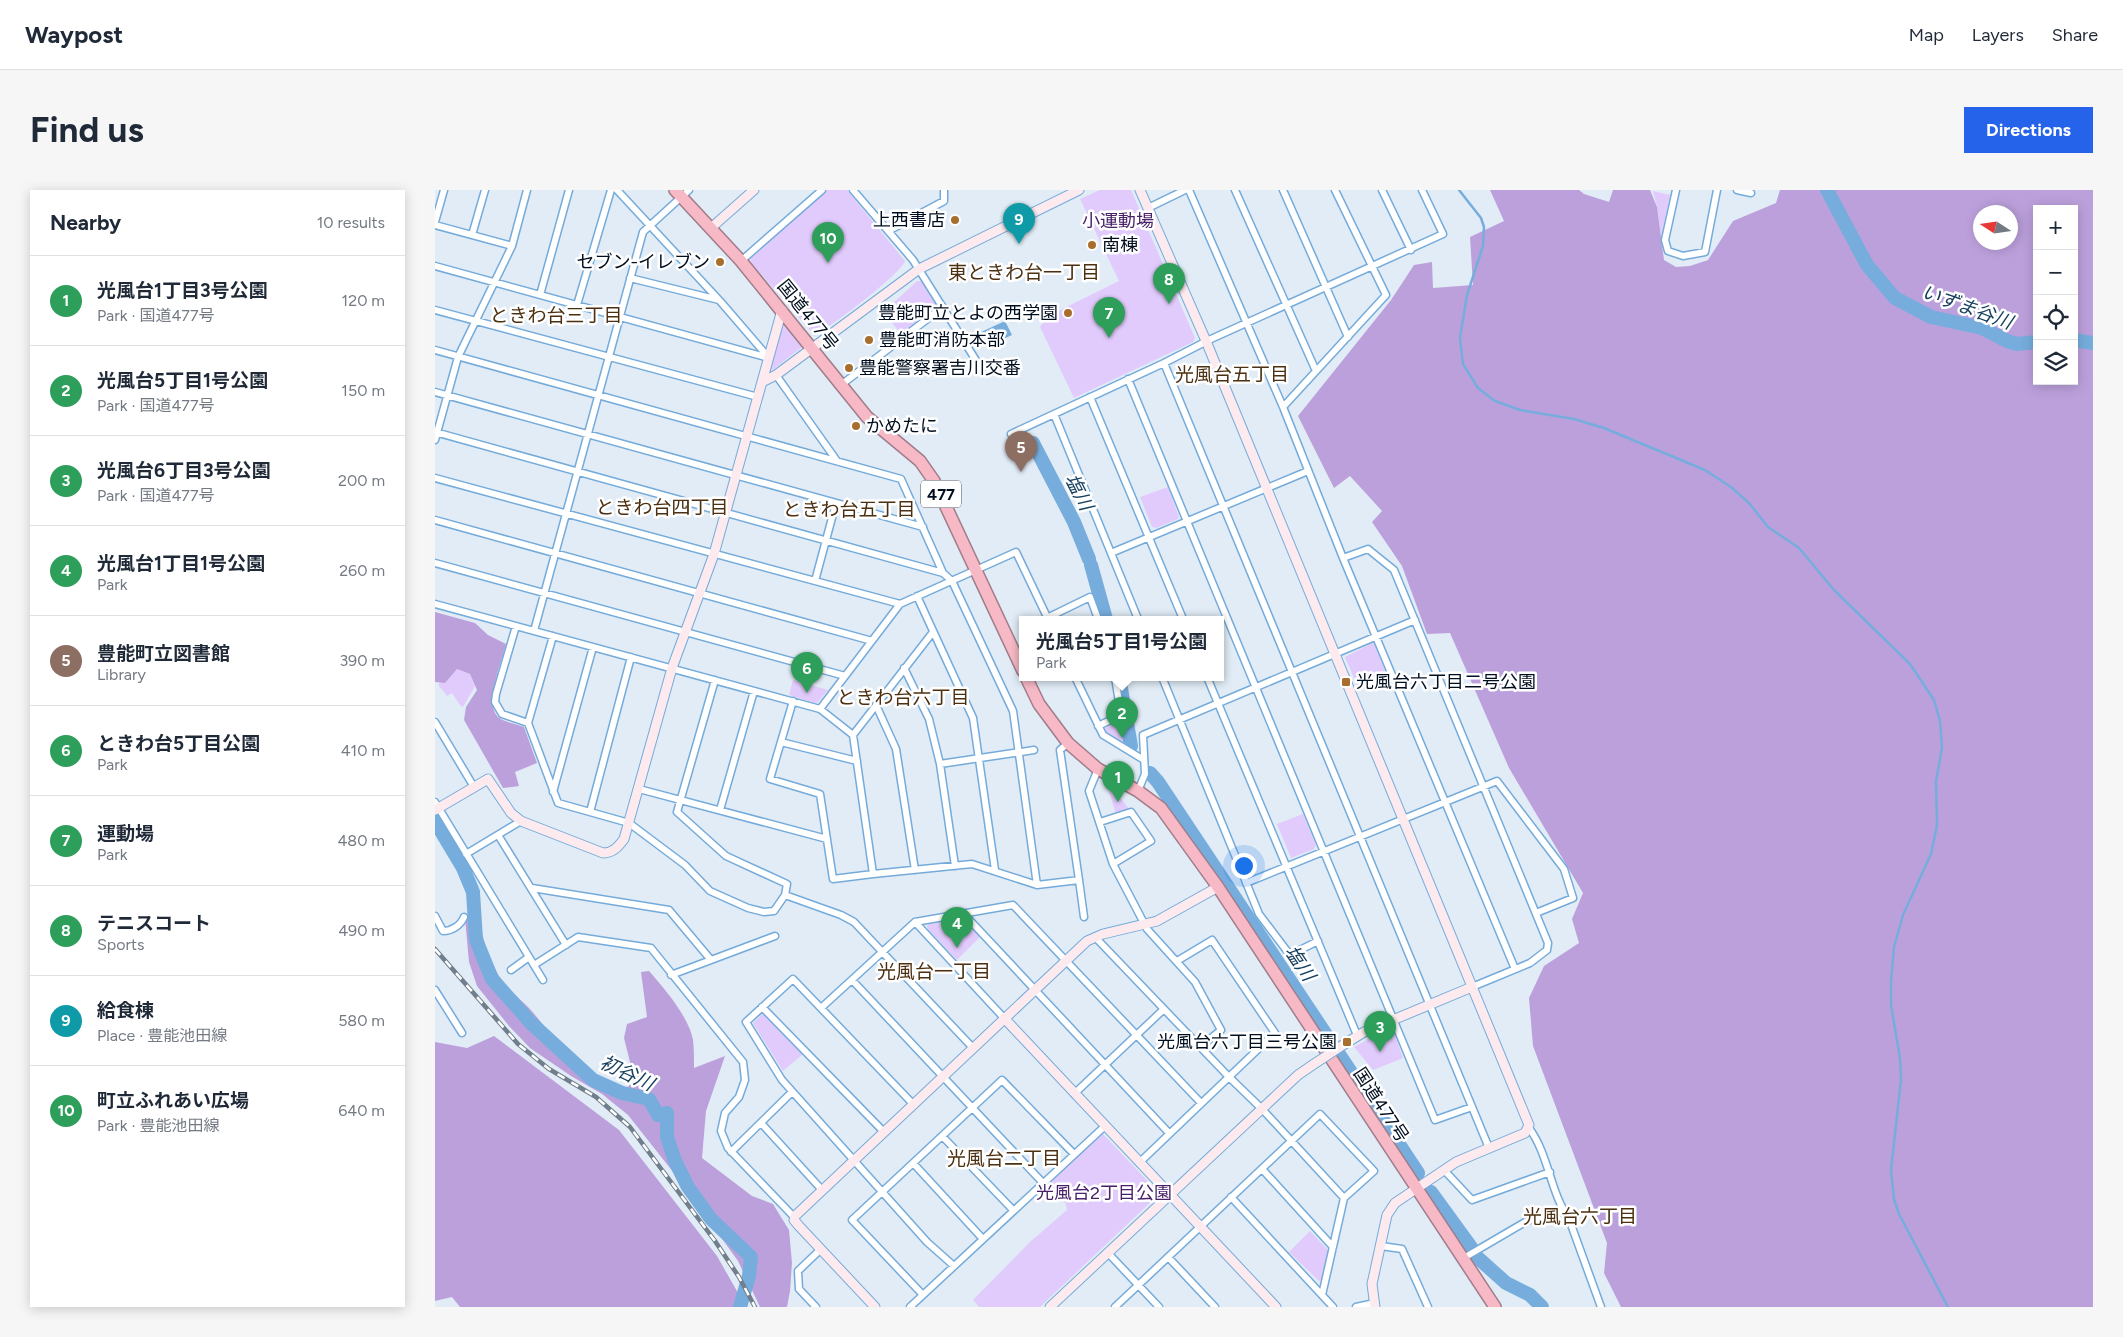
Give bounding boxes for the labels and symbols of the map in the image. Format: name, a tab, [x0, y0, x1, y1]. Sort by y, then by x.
pin: 9	[1003, 203, 1035, 244]
north arrow	[1973, 205, 2018, 250]
place label: 上西書店	[873, 209, 945, 231]
park label: 小運動場	[1082, 210, 1154, 232]
marker: 上西書店	[949, 214, 961, 226]
pin: 10	[812, 222, 844, 263]
place label: 南棟	[1102, 234, 1138, 256]
marker: 南棟	[1086, 239, 1098, 251]
place label: セブン-イレブン	[576, 251, 710, 273]
marker: セブン-イレブン	[714, 256, 726, 268]
district label: 東ときわ台一丁目	[948, 261, 1100, 284]
pin: 8	[1153, 263, 1185, 304]
street label: 国道477号	[773, 275, 843, 355]
water label: いずま谷川	[1918, 280, 2017, 335]
pin: 7	[1093, 297, 1125, 338]
place label: 豊能町立とよの西学園	[878, 302, 1058, 324]
district label: ときわ台三丁目	[489, 304, 623, 327]
marker: 豊能町立とよの西学園	[1062, 307, 1074, 319]
place label: 豊能町消防本部	[879, 329, 1005, 351]
marker: 豊能町消防本部	[863, 334, 875, 346]
place label: 豊能警察署吉川交番	[859, 357, 1021, 379]
marker: 豊能警察署吉川交番	[843, 362, 855, 374]
district label: 光風台五丁目	[1175, 363, 1289, 386]
place label: かめたに	[866, 415, 938, 437]
marker: かめたに	[850, 420, 862, 432]
pin: 5	[1005, 431, 1037, 472]
water label: 塩川	[1060, 470, 1099, 516]
road number: 477	[921, 480, 961, 508]
district label: ときわ台四丁目	[595, 496, 729, 519]
district label: ときわ台五丁目	[782, 498, 916, 521]
pin: 6	[791, 652, 823, 693]
place label: 光風台六丁目二号公園	[1356, 671, 1536, 693]
marker: 光風台六丁目二号公園	[1340, 676, 1352, 688]
district label: ときわ台六丁目	[836, 686, 970, 709]
pin: 2	[1106, 697, 1138, 738]
pin: 1	[1102, 761, 1134, 802]
your location	[1231, 853, 1257, 879]
pin: 4	[941, 907, 973, 948]
water label: 塩川	[1280, 941, 1321, 987]
district label: 光風台一丁目	[877, 960, 991, 983]
pin: 3	[1364, 1011, 1396, 1052]
place label: 光風台六丁目三号公園	[1157, 1031, 1337, 1053]
marker: 光風台六丁目三号公園	[1341, 1036, 1353, 1048]
water label: 初谷川	[596, 1051, 659, 1096]
street label: 国道477号	[1349, 1064, 1413, 1146]
district label: 光風台二丁目	[947, 1147, 1061, 1170]
park label: 光風台2丁目公園	[1036, 1182, 1172, 1204]
district label: 光風台六丁目	[1523, 1205, 1637, 1228]

